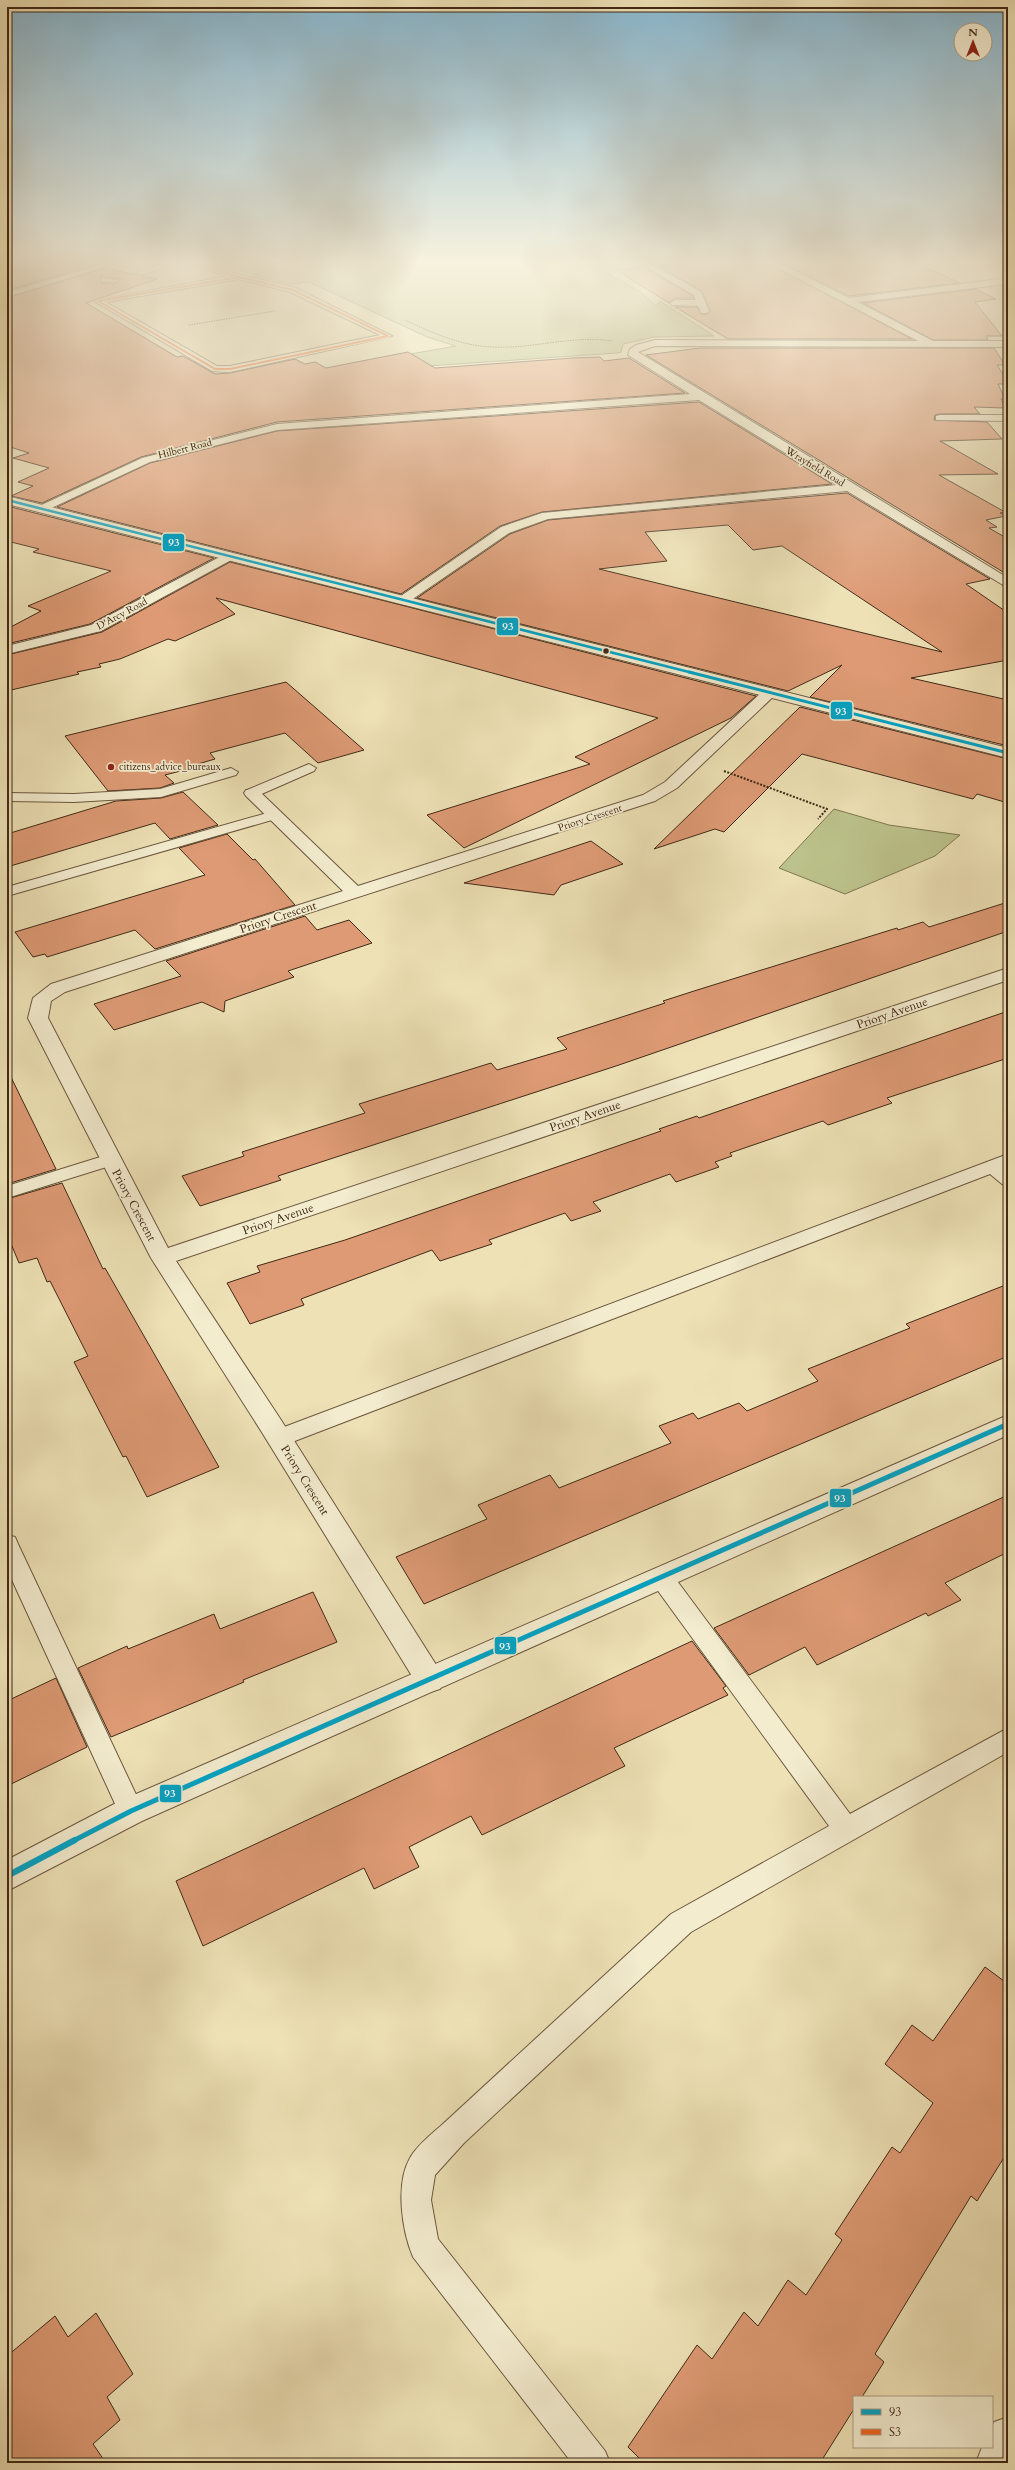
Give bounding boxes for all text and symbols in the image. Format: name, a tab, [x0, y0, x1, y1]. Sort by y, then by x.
north arrow	[953, 22, 993, 62]
text: N	[968, 25, 978, 40]
street label: Hilbert Road	[157, 435, 214, 462]
street label: Wrayfield Road	[782, 443, 848, 491]
line badge: 93	[162, 533, 185, 552]
text: 93	[168, 535, 180, 550]
street label: D'Arcy Road	[94, 594, 150, 633]
line badge: 93	[496, 617, 519, 636]
text: 93	[502, 619, 514, 634]
unlabelled marker	[601, 646, 611, 656]
line badge: 93	[830, 701, 853, 720]
text: 93	[835, 704, 847, 719]
place label: citizens_advice_bureaux	[119, 760, 221, 774]
marker: citizens_advice_bureaux	[106, 762, 116, 772]
street label: Priory Crescent	[556, 801, 625, 835]
street label: Priory Crescent	[238, 897, 319, 937]
street label: Priory Avenue	[854, 993, 930, 1033]
street label: Priory Avenue	[547, 1096, 623, 1136]
street label: Priory Crescent	[108, 1166, 160, 1244]
street label: Priory Avenue	[240, 1199, 316, 1239]
street label: Priory Crescent	[277, 1442, 333, 1518]
line badge: 93	[829, 1488, 852, 1508]
text: 93	[834, 1491, 846, 1506]
line badge: 93	[494, 1636, 517, 1655]
text: 93	[499, 1639, 511, 1654]
line badge: 93	[159, 1784, 182, 1803]
text: 93	[164, 1786, 176, 1801]
legend	[853, 2396, 993, 2448]
text: 93	[889, 2404, 901, 2420]
text: S3	[889, 2424, 901, 2440]

